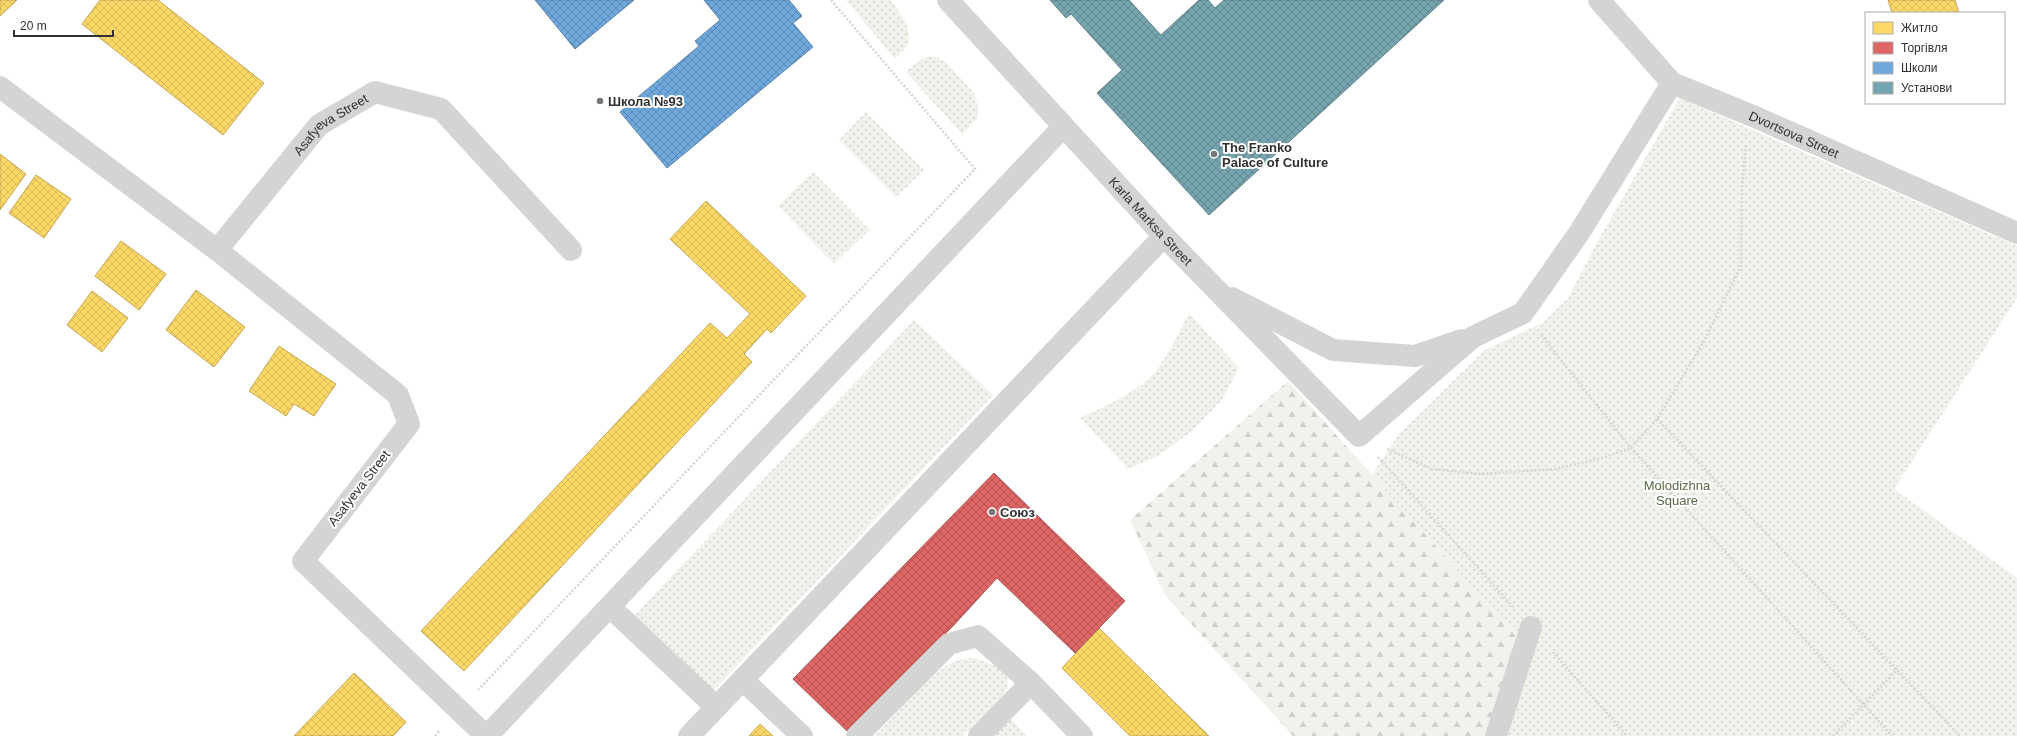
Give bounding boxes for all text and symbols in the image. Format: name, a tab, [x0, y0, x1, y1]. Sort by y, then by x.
scale bar	[14, 12, 113, 38]
legend	[1865, 12, 2005, 104]
text: 20 m	[20, 19, 47, 33]
text: Житло	[1901, 21, 1938, 35]
text: Торгівля	[1901, 41, 1947, 55]
text: Школи	[1901, 61, 1938, 75]
text: Установи	[1901, 81, 1952, 95]
street label: Asafyeva Street	[290, 90, 371, 158]
place label: Школа №93	[608, 94, 683, 109]
marker: Школа №93	[595, 96, 605, 106]
street label: Dvortsova Street	[1747, 108, 1842, 161]
place label: The Franko Palace of Culture	[1222, 140, 1328, 170]
marker: The Franko Palace of Culture	[1209, 149, 1219, 159]
street label: Karla Marksa Street	[1106, 174, 1196, 268]
street label: Asafyeva Street	[325, 447, 393, 529]
park label: Molodizhna Square	[1644, 478, 1711, 508]
place label: Союз	[1000, 505, 1035, 520]
marker: Союз	[987, 507, 997, 517]

